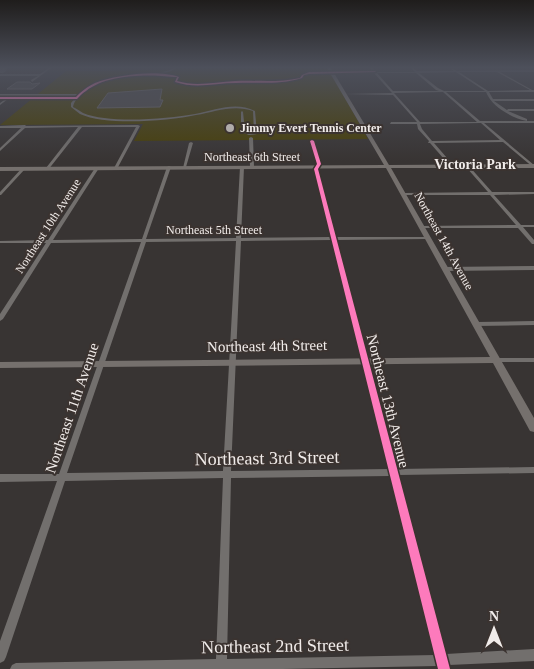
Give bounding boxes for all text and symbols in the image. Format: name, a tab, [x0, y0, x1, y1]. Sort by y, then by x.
place label: Jimmy Evert Tennis Center	[240, 121, 382, 135]
marker: Jimmy Evert Tennis Center	[224, 122, 236, 134]
street label: Northeast 6th Street	[204, 150, 301, 164]
district label: Victoria Park	[434, 157, 516, 172]
street label: Northeast 10th Avenue	[12, 176, 84, 276]
street label: Northeast 14th Avenue	[411, 190, 477, 292]
street label: Northeast 5th Street	[166, 223, 263, 237]
street label: Northeast 13th Avenue	[364, 333, 412, 470]
street label: Northeast 4th Street	[207, 337, 328, 355]
street label: Northeast 11th Avenue	[42, 340, 102, 475]
street label: Northeast 3rd Street	[194, 447, 340, 469]
north arrow	[469, 604, 519, 654]
text: N	[489, 609, 499, 624]
street label: Northeast 2nd Street	[201, 635, 349, 657]

